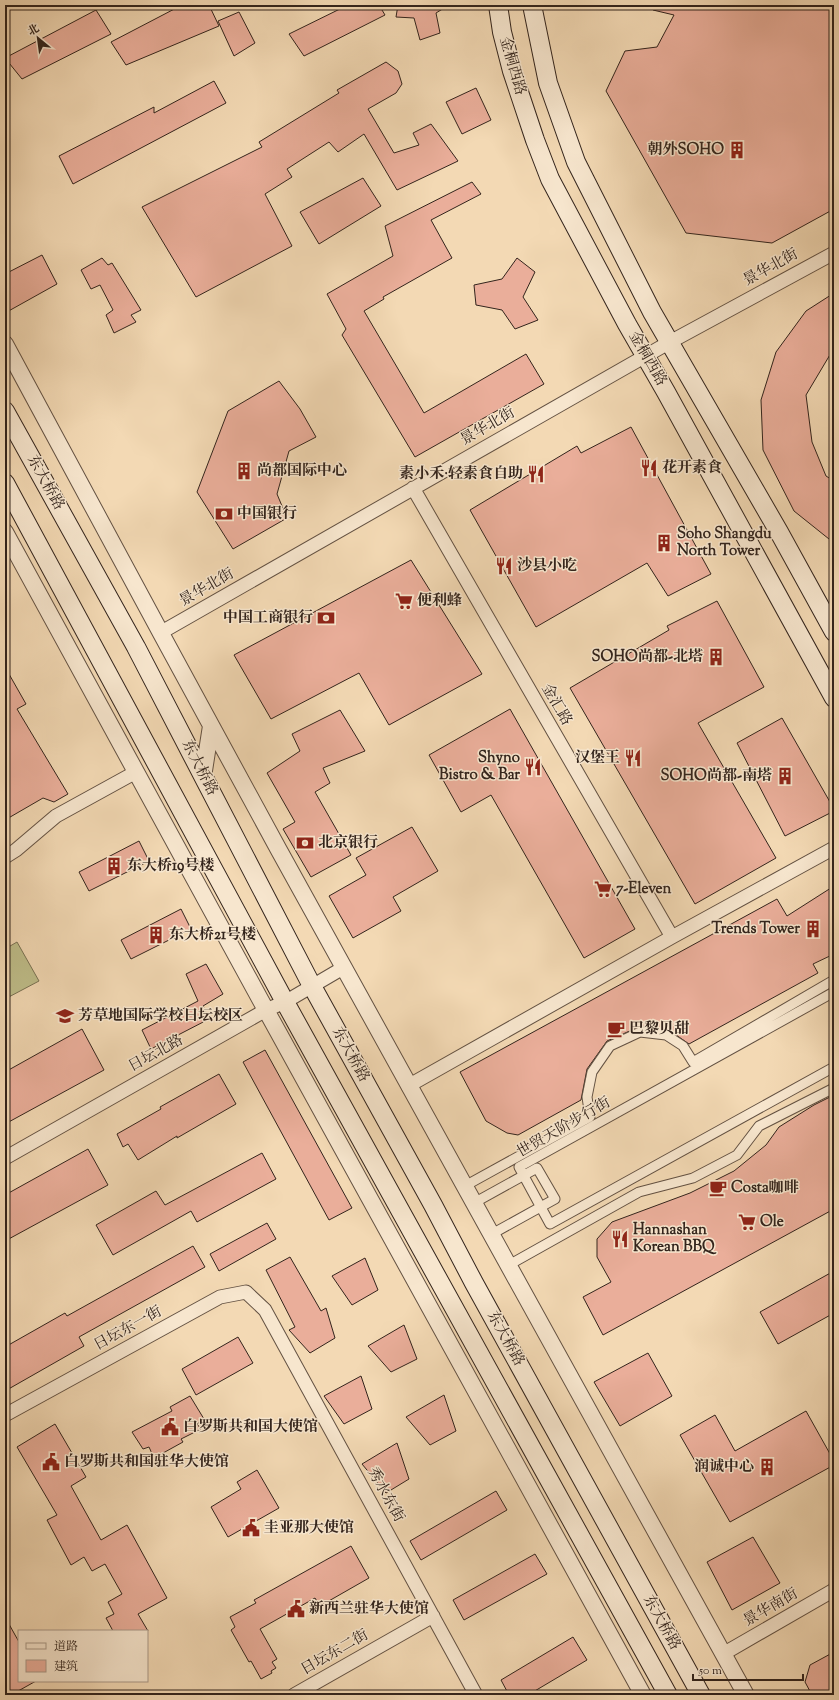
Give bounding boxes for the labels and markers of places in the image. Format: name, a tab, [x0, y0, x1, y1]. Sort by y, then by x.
place label: 朝外SOHO	[648, 140, 724, 161]
building icon: 朝外SOHO	[727, 140, 747, 160]
restaurant icon: 花开素食	[639, 458, 659, 478]
place label: 花开素食	[662, 458, 722, 479]
building icon: 尚都国际中心	[234, 461, 254, 481]
place label: 尚都国际中心	[257, 461, 347, 482]
place label: 素小禾·轻素食自助	[399, 464, 523, 485]
restaurant icon: 素小禾·轻素食自助	[526, 464, 546, 484]
bank icon: 中国银行	[214, 504, 234, 524]
place label: 中国银行	[237, 504, 297, 525]
place label: Soho Shangdu North Tower	[677, 524, 772, 562]
building icon: Soho Shangdu North Tower	[654, 533, 674, 553]
restaurant icon: 沙县小吃	[494, 556, 514, 576]
place label: 沙县小吃	[517, 556, 577, 577]
supermarket icon: 便利蜂	[394, 591, 414, 611]
place label: 便利蜂	[417, 591, 462, 612]
place label: 中国工商银行	[223, 608, 313, 629]
bank icon: 中国工商银行	[316, 608, 336, 628]
place label: SOHO尚都-北塔	[592, 647, 703, 668]
building icon: SOHO尚都-北塔	[706, 647, 726, 667]
place label: Shyno Bistro & Bar	[439, 748, 520, 786]
place label: 汉堡王	[575, 748, 620, 769]
restaurant icon: 汉堡王	[623, 748, 643, 768]
restaurant icon: Shyno Bistro & Bar	[523, 757, 543, 777]
place label: SOHO尚都-南塔	[661, 766, 772, 787]
building icon: SOHO尚都-南塔	[775, 766, 795, 786]
bank icon: 北京银行	[295, 833, 315, 853]
place label: 北京银行	[318, 833, 378, 854]
building icon: 东大桥19号楼	[104, 856, 124, 876]
place label: 东大桥19号楼	[127, 856, 214, 877]
supermarket icon: 7-Eleven	[593, 879, 613, 899]
place label: 7-Eleven	[616, 879, 672, 900]
place label: Trends Tower	[711, 919, 800, 940]
building icon: Trends Tower	[803, 919, 823, 939]
building icon: 东大桥21号楼	[146, 925, 166, 945]
place label: 东大桥21号楼	[169, 925, 256, 946]
school or university icon: 芳草地国际学校日坛校区	[55, 1006, 75, 1026]
place label: 芳草地国际学校日坛校区	[78, 1006, 243, 1027]
cafe icon: 巴黎贝甜	[606, 1019, 626, 1039]
place label: 巴黎贝甜	[629, 1019, 690, 1040]
cafe icon: Costa咖啡	[708, 1178, 728, 1198]
place label: Costa咖啡	[731, 1178, 799, 1199]
supermarket icon: Ole	[737, 1212, 757, 1232]
place label: Ole	[760, 1212, 784, 1233]
place label: Hannashan Korean BBQ	[633, 1220, 717, 1258]
restaurant icon: Hannashan Korean BBQ	[610, 1229, 630, 1249]
public building icon: 白罗斯共和国大使馆	[160, 1417, 180, 1437]
place label: 白罗斯共和国大使馆	[183, 1417, 318, 1438]
public building icon: 白罗斯共和国驻华大使馆	[41, 1452, 61, 1472]
place label: 白罗斯共和国驻华大使馆	[64, 1452, 229, 1473]
place label: 润诚中心	[694, 1457, 754, 1478]
building icon: 润诚中心	[757, 1457, 777, 1477]
public building icon: 圭亚那大使馆	[241, 1518, 261, 1538]
place label: 圭亚那大使馆	[264, 1518, 354, 1539]
public building icon: 新西兰驻华大使馆	[286, 1599, 306, 1619]
place label: 新西兰驻华大使馆	[309, 1599, 429, 1620]

